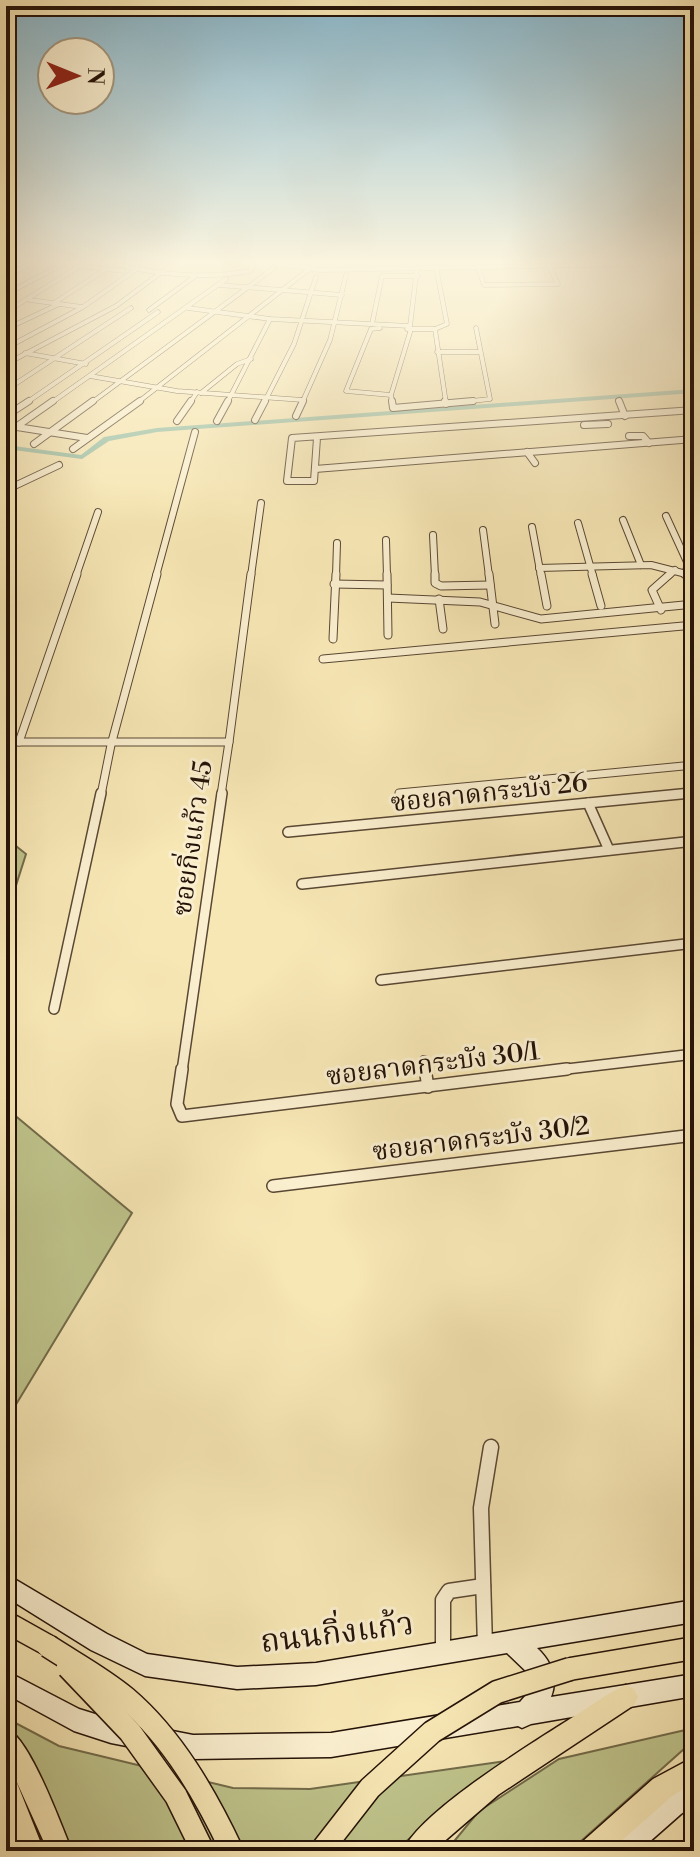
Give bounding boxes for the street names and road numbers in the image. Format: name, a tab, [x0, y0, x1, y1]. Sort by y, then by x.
street label: ซอยกิ่งแก้ว 45	[163, 758, 220, 918]
street label: ซอยลาดกระบัง 26	[389, 767, 589, 819]
street label: ซอยลาดกระบัง 30/1	[324, 1035, 542, 1093]
street label: ซอยลาดกระบัง 30/2	[371, 1110, 591, 1168]
street label: ถนนกิ่งแก้ว	[258, 1600, 416, 1662]

